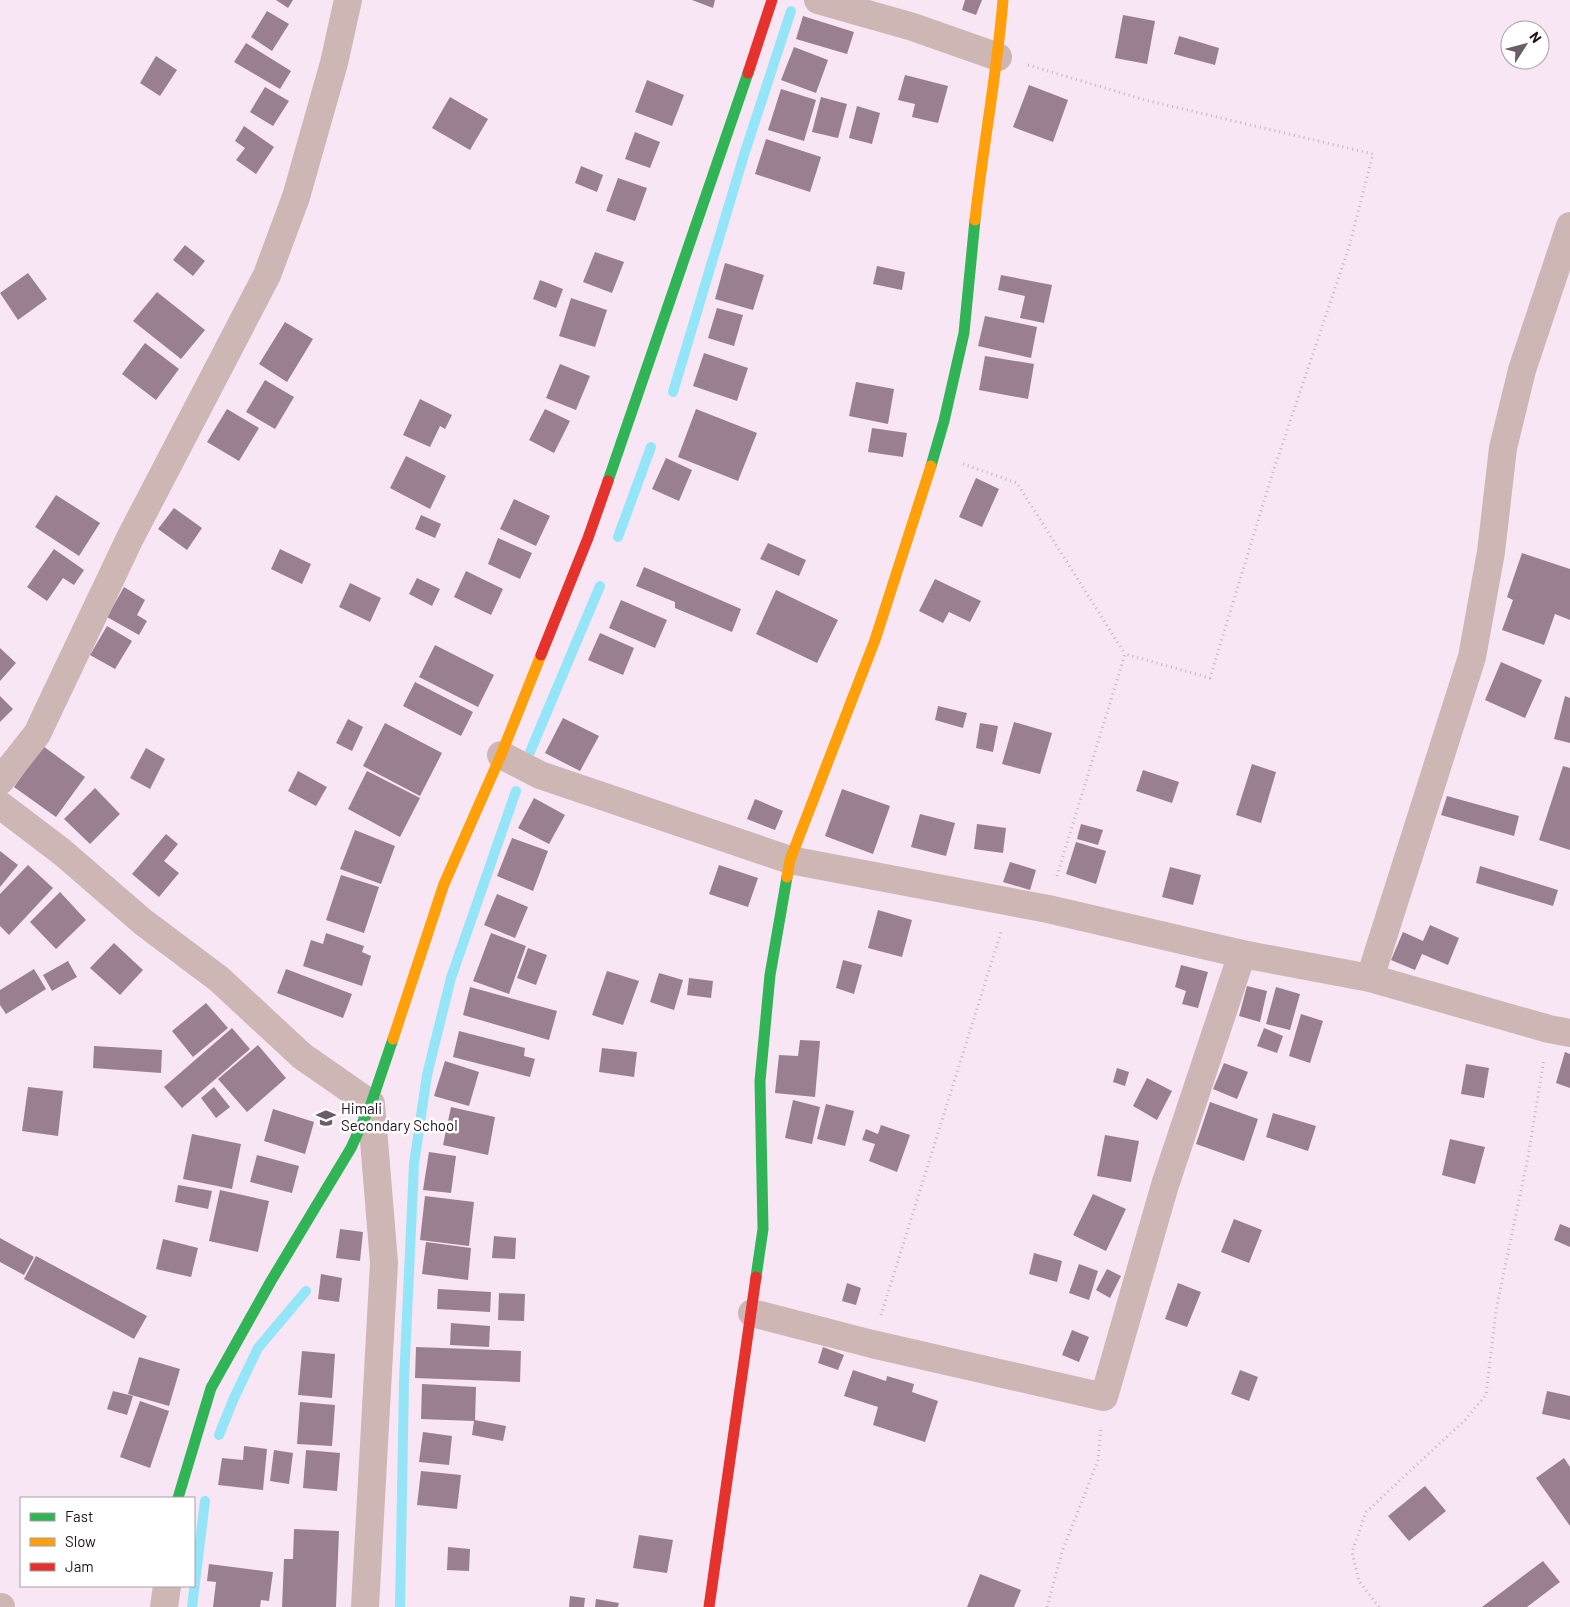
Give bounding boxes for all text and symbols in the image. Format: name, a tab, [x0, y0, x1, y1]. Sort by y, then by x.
north arrow	[1500, 20, 1550, 70]
text: N	[1526, 28, 1546, 46]
place label: Himali Secondary School	[341, 1099, 458, 1134]
school or university icon: Himali Secondary School	[315, 1107, 337, 1129]
legend	[20, 1497, 195, 1587]
text: Fast	[65, 1507, 93, 1525]
text: Slow	[65, 1532, 96, 1550]
text: Jam	[65, 1557, 94, 1575]

